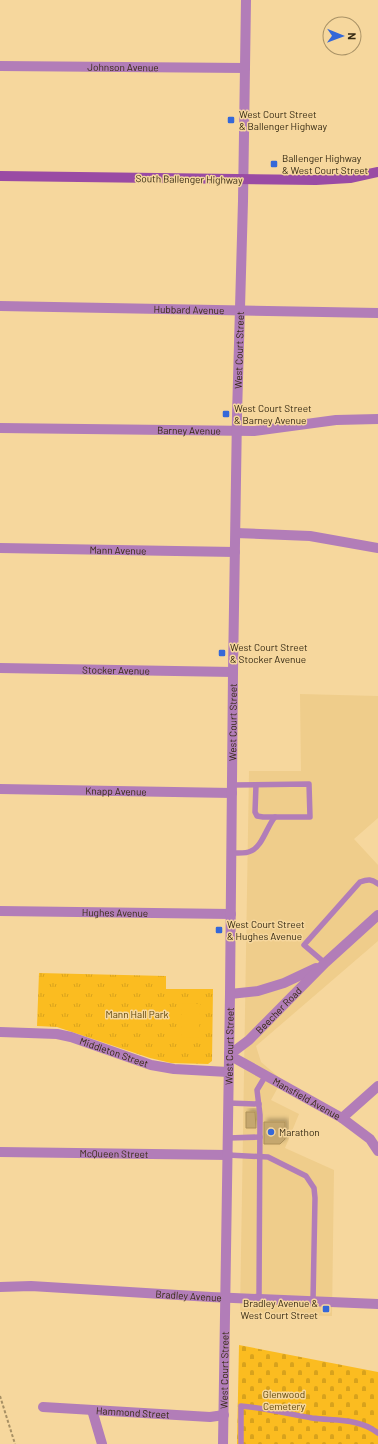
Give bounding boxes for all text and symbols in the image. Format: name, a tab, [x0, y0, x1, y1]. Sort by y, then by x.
north arrow	[322, 16, 362, 56]
text: N	[346, 32, 359, 40]
street label: Johnson Avenue	[87, 61, 159, 73]
place label: West Court Street & Ballenger Highway	[239, 108, 327, 132]
marker: West Court Street & Ballenger Highway	[226, 115, 236, 125]
place label: Ballenger Highway & West Court Street	[282, 152, 368, 176]
marker: Ballenger Highway & West Court Street	[269, 159, 279, 169]
street label: South Ballenger Highway	[135, 172, 243, 186]
street label: Hubbard Avenue	[153, 303, 225, 316]
street label: West Court Street	[232, 311, 246, 389]
place label: West Court Street & Barney Avenue	[234, 402, 312, 426]
marker: West Court Street & Barney Avenue	[221, 409, 231, 419]
street label: Barney Avenue	[157, 424, 221, 437]
street label: Mann Avenue	[89, 544, 147, 556]
place label: West Court Street & Stocker Avenue	[230, 641, 308, 665]
marker: West Court Street & Stocker Avenue	[217, 648, 227, 658]
street label: Stocker Avenue	[82, 663, 150, 677]
street label: West Court Street	[226, 683, 239, 761]
street label: Knapp Avenue	[85, 784, 147, 798]
street label: Hughes Avenue	[82, 906, 148, 919]
place label: West Court Street & Hughes Avenue	[227, 918, 305, 942]
marker: West Court Street & Hughes Avenue	[214, 925, 224, 935]
street label: Beecher Road	[253, 984, 304, 1036]
street label: West Court Street	[223, 1007, 236, 1085]
park label: Mann Hall Park	[106, 1008, 168, 1020]
street label: Middleton Street	[78, 1035, 150, 1070]
street label: Mansfield Avenue	[271, 1075, 343, 1122]
place label: Marathon	[279, 1126, 320, 1138]
marker: Marathon	[266, 1127, 276, 1137]
street label: McQueen Street	[79, 1147, 149, 1160]
street label: Bradley Avenue	[155, 1288, 222, 1303]
place label: Bradley Avenue & West Court Street	[240, 1297, 318, 1321]
marker: Bradley Avenue & West Court Street	[321, 1304, 331, 1314]
street label: West Court Street	[218, 1331, 231, 1409]
park label: Glenwood Cemetery	[263, 1388, 305, 1412]
street label: Hammond Street	[96, 1404, 170, 1421]

